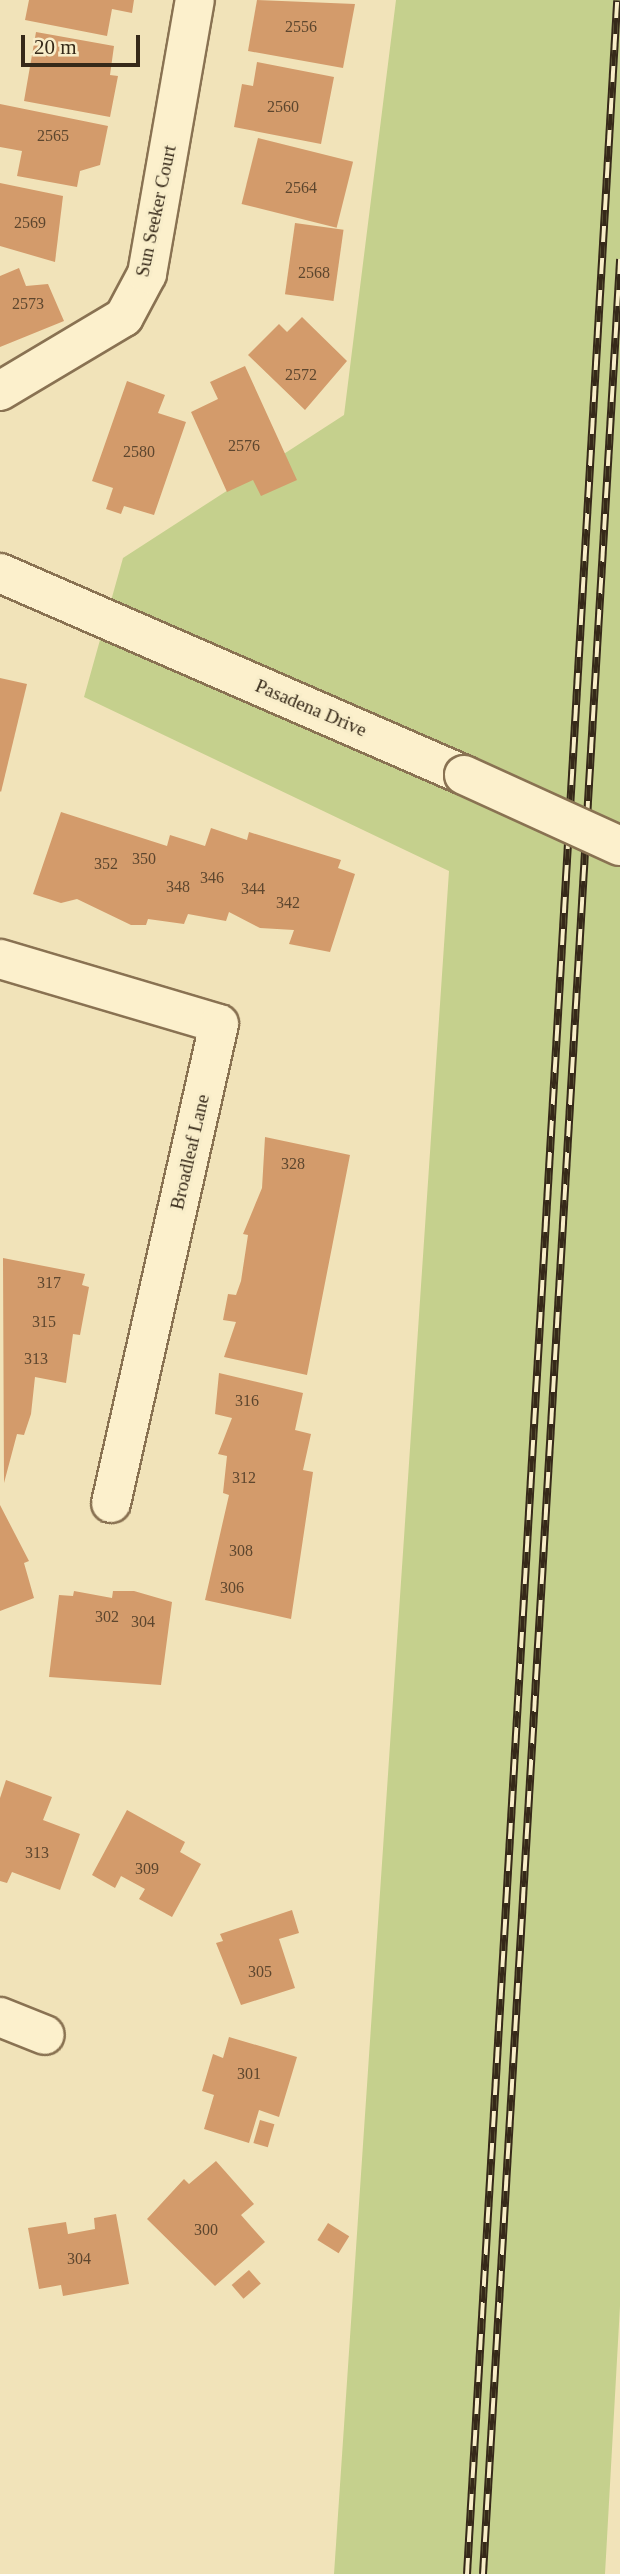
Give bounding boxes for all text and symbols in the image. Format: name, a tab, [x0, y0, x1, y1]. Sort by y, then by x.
house number: 2556	[285, 17, 317, 37]
scale bar	[24, 21, 144, 65]
text: 20 m	[34, 35, 77, 59]
house number: 2560	[267, 97, 299, 117]
house number: 2565	[37, 126, 69, 146]
street label: Sun Seeker Court	[131, 143, 181, 279]
house number: 2564	[285, 178, 317, 198]
house number: 2569	[14, 213, 46, 233]
house number: 2568	[298, 263, 330, 283]
house number: 2573	[12, 294, 44, 314]
house number: 2572	[285, 365, 317, 385]
house number: 2576	[228, 436, 260, 456]
house number: 2580	[123, 442, 155, 462]
street label: Pasadena Drive	[252, 674, 370, 742]
house number: 350	[132, 849, 156, 869]
house number: 352	[94, 854, 118, 874]
house number: 346	[200, 868, 224, 888]
house number: 348	[166, 877, 190, 897]
house number: 344	[241, 879, 265, 899]
house number: 342	[276, 893, 300, 913]
street label: Broadleaf Lane	[166, 1092, 214, 1212]
house number: 328	[281, 1154, 305, 1174]
house number: 317	[37, 1273, 61, 1293]
house number: 315	[32, 1312, 56, 1332]
house number: 313	[24, 1349, 48, 1369]
house number: 316	[235, 1391, 259, 1411]
house number: 312	[232, 1468, 256, 1488]
house number: 308	[229, 1541, 253, 1561]
house number: 306	[220, 1578, 244, 1598]
house number: 302	[95, 1607, 119, 1627]
house number: 304	[131, 1612, 155, 1632]
house number: 313	[25, 1843, 49, 1863]
house number: 309	[135, 1859, 159, 1879]
house number: 305	[248, 1962, 272, 1982]
house number: 301	[237, 2064, 261, 2084]
house number: 300	[194, 2220, 218, 2240]
house number: 304	[67, 2249, 91, 2269]

